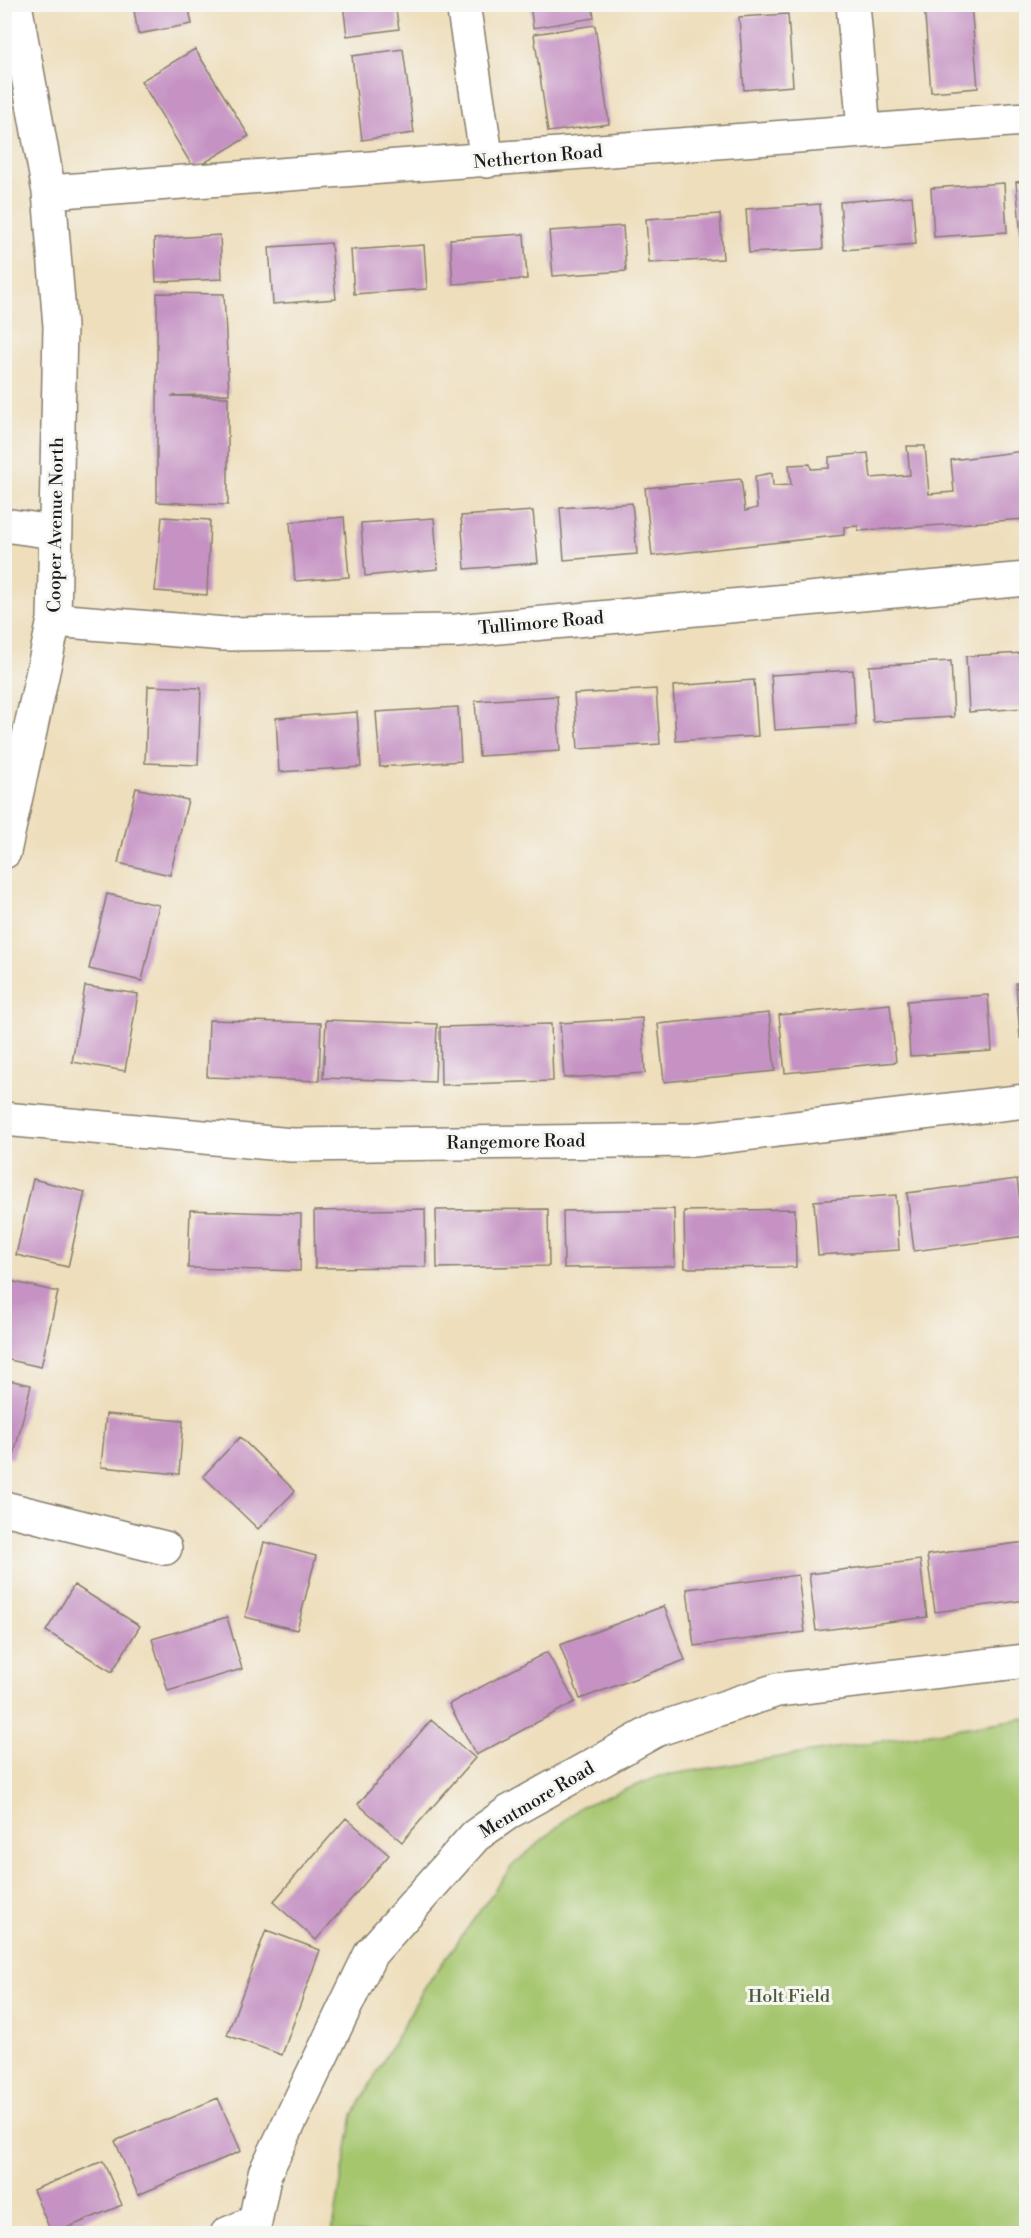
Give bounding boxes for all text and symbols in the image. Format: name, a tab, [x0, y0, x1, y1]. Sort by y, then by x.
street label: Netherton Road	[473, 140, 604, 174]
street label: Cooper Avenue North	[43, 437, 69, 613]
street label: Tullimore Road	[477, 606, 606, 640]
street label: Rangemore Road	[446, 1129, 586, 1155]
street label: Mentmore Road	[475, 1756, 599, 1843]
park label: Holt Field	[748, 1985, 831, 2008]

